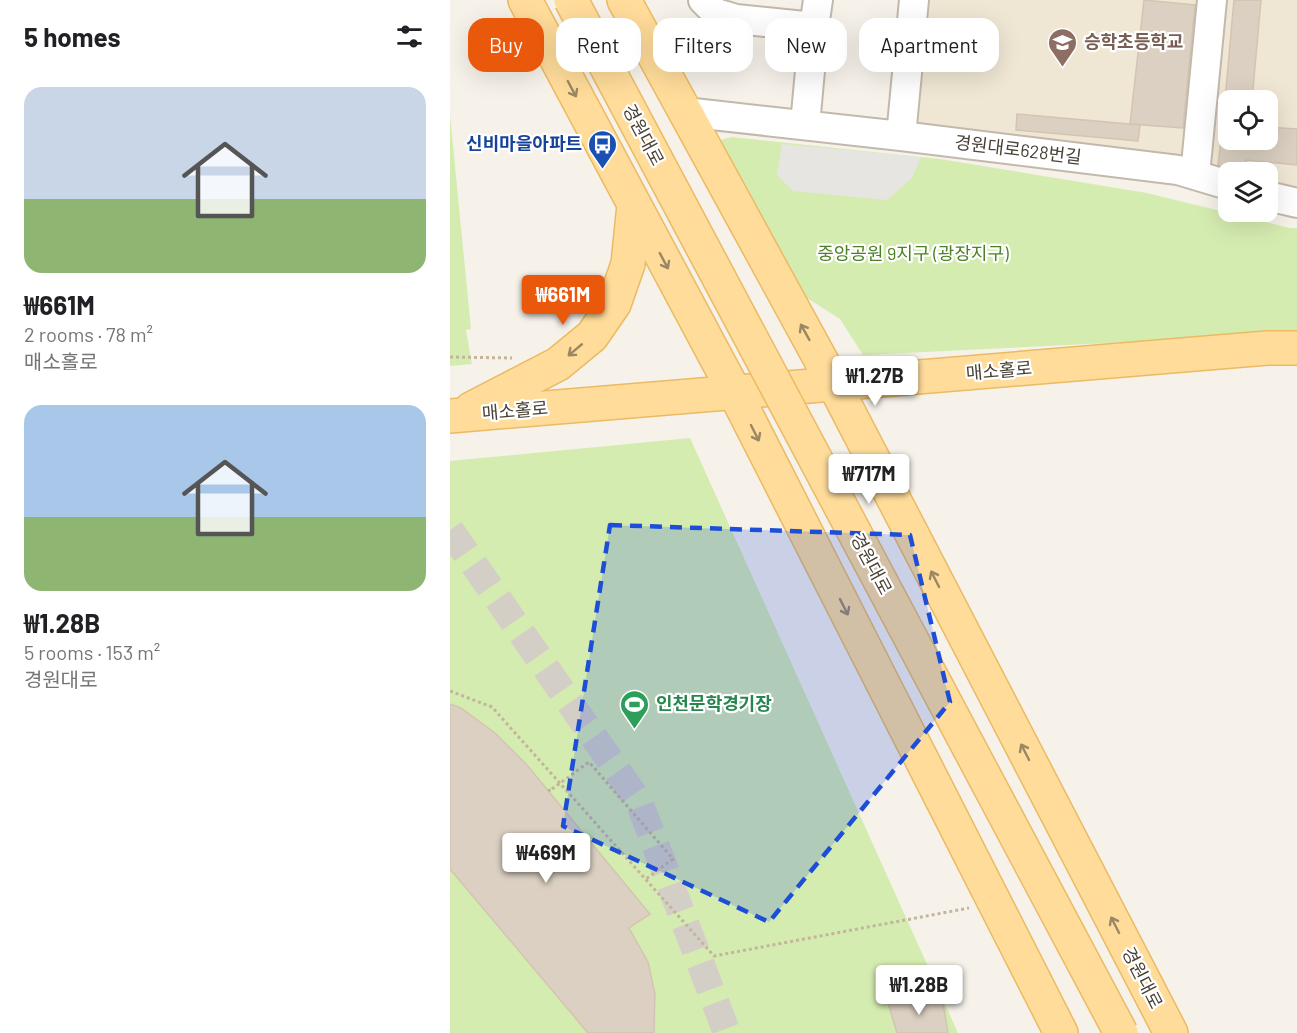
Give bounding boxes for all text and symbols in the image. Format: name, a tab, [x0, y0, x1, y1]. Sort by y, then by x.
chip: Buy	[468, 18, 544, 72]
chip: Rent	[556, 18, 641, 72]
chip: Filters	[653, 18, 753, 72]
chip: New	[765, 18, 847, 72]
chip: Apartment	[859, 18, 999, 72]
icon: filters	[393, 20, 426, 53]
text: 5 homes	[24, 21, 121, 52]
school or university icon: 승학초등학교	[1047, 26, 1079, 68]
place label: 승학초등학교	[1084, 30, 1183, 52]
one-way arrow	[567, 79, 579, 97]
map controls	[1218, 90, 1278, 222]
button: locate	[1218, 90, 1278, 150]
street label: 경원대로	[619, 100, 669, 169]
icon: home	[171, 126, 279, 234]
bus stop icon: 신비마을아파트	[587, 128, 619, 170]
street label: 경원대로628번길	[953, 130, 1083, 168]
place label: 신비마을아파트	[466, 132, 582, 154]
button: layers	[1218, 162, 1278, 222]
park label: 중앙공원 9지구 (광장지구)	[817, 242, 1009, 264]
one-way arrow	[659, 251, 670, 269]
pin: ₩661M	[521, 275, 605, 326]
text: ₩661M	[536, 282, 590, 306]
text: ₩661M	[24, 289, 95, 320]
text: 2 rooms · 78 m²	[24, 322, 153, 346]
one-way arrow	[799, 324, 811, 341]
one-way arrow	[567, 344, 583, 357]
text: 매소홀로	[24, 349, 98, 373]
pin: ₩1.27B	[826, 356, 924, 407]
street label: 매소홀로	[965, 356, 1033, 384]
text: ₩1.27B	[846, 363, 904, 387]
street label: 매소홀로	[481, 396, 549, 424]
one-way arrow	[750, 424, 761, 442]
icon: home	[171, 444, 279, 552]
pin: ₩717M	[827, 454, 911, 505]
text: ₩717M	[842, 461, 896, 485]
street label: 경원대로	[847, 529, 897, 598]
one-way arrow	[929, 571, 941, 588]
one-way arrow	[838, 598, 850, 616]
text: ₩1.28B	[24, 607, 100, 638]
text: 5 rooms · 153 m²	[24, 640, 160, 664]
text: 경원대로	[24, 667, 98, 691]
sports icon: 인천문학경기장	[619, 688, 651, 730]
place label: 인천문학경기장	[656, 692, 772, 714]
one-way arrow	[1019, 744, 1031, 761]
pin: ₩469M	[504, 833, 588, 884]
text: ₩469M	[516, 840, 576, 864]
one-way arrow	[1109, 917, 1121, 934]
street label: 경원대로	[1118, 943, 1168, 1012]
pin: ₩1.28B	[870, 965, 968, 1016]
text: ₩1.28B	[890, 972, 948, 996]

